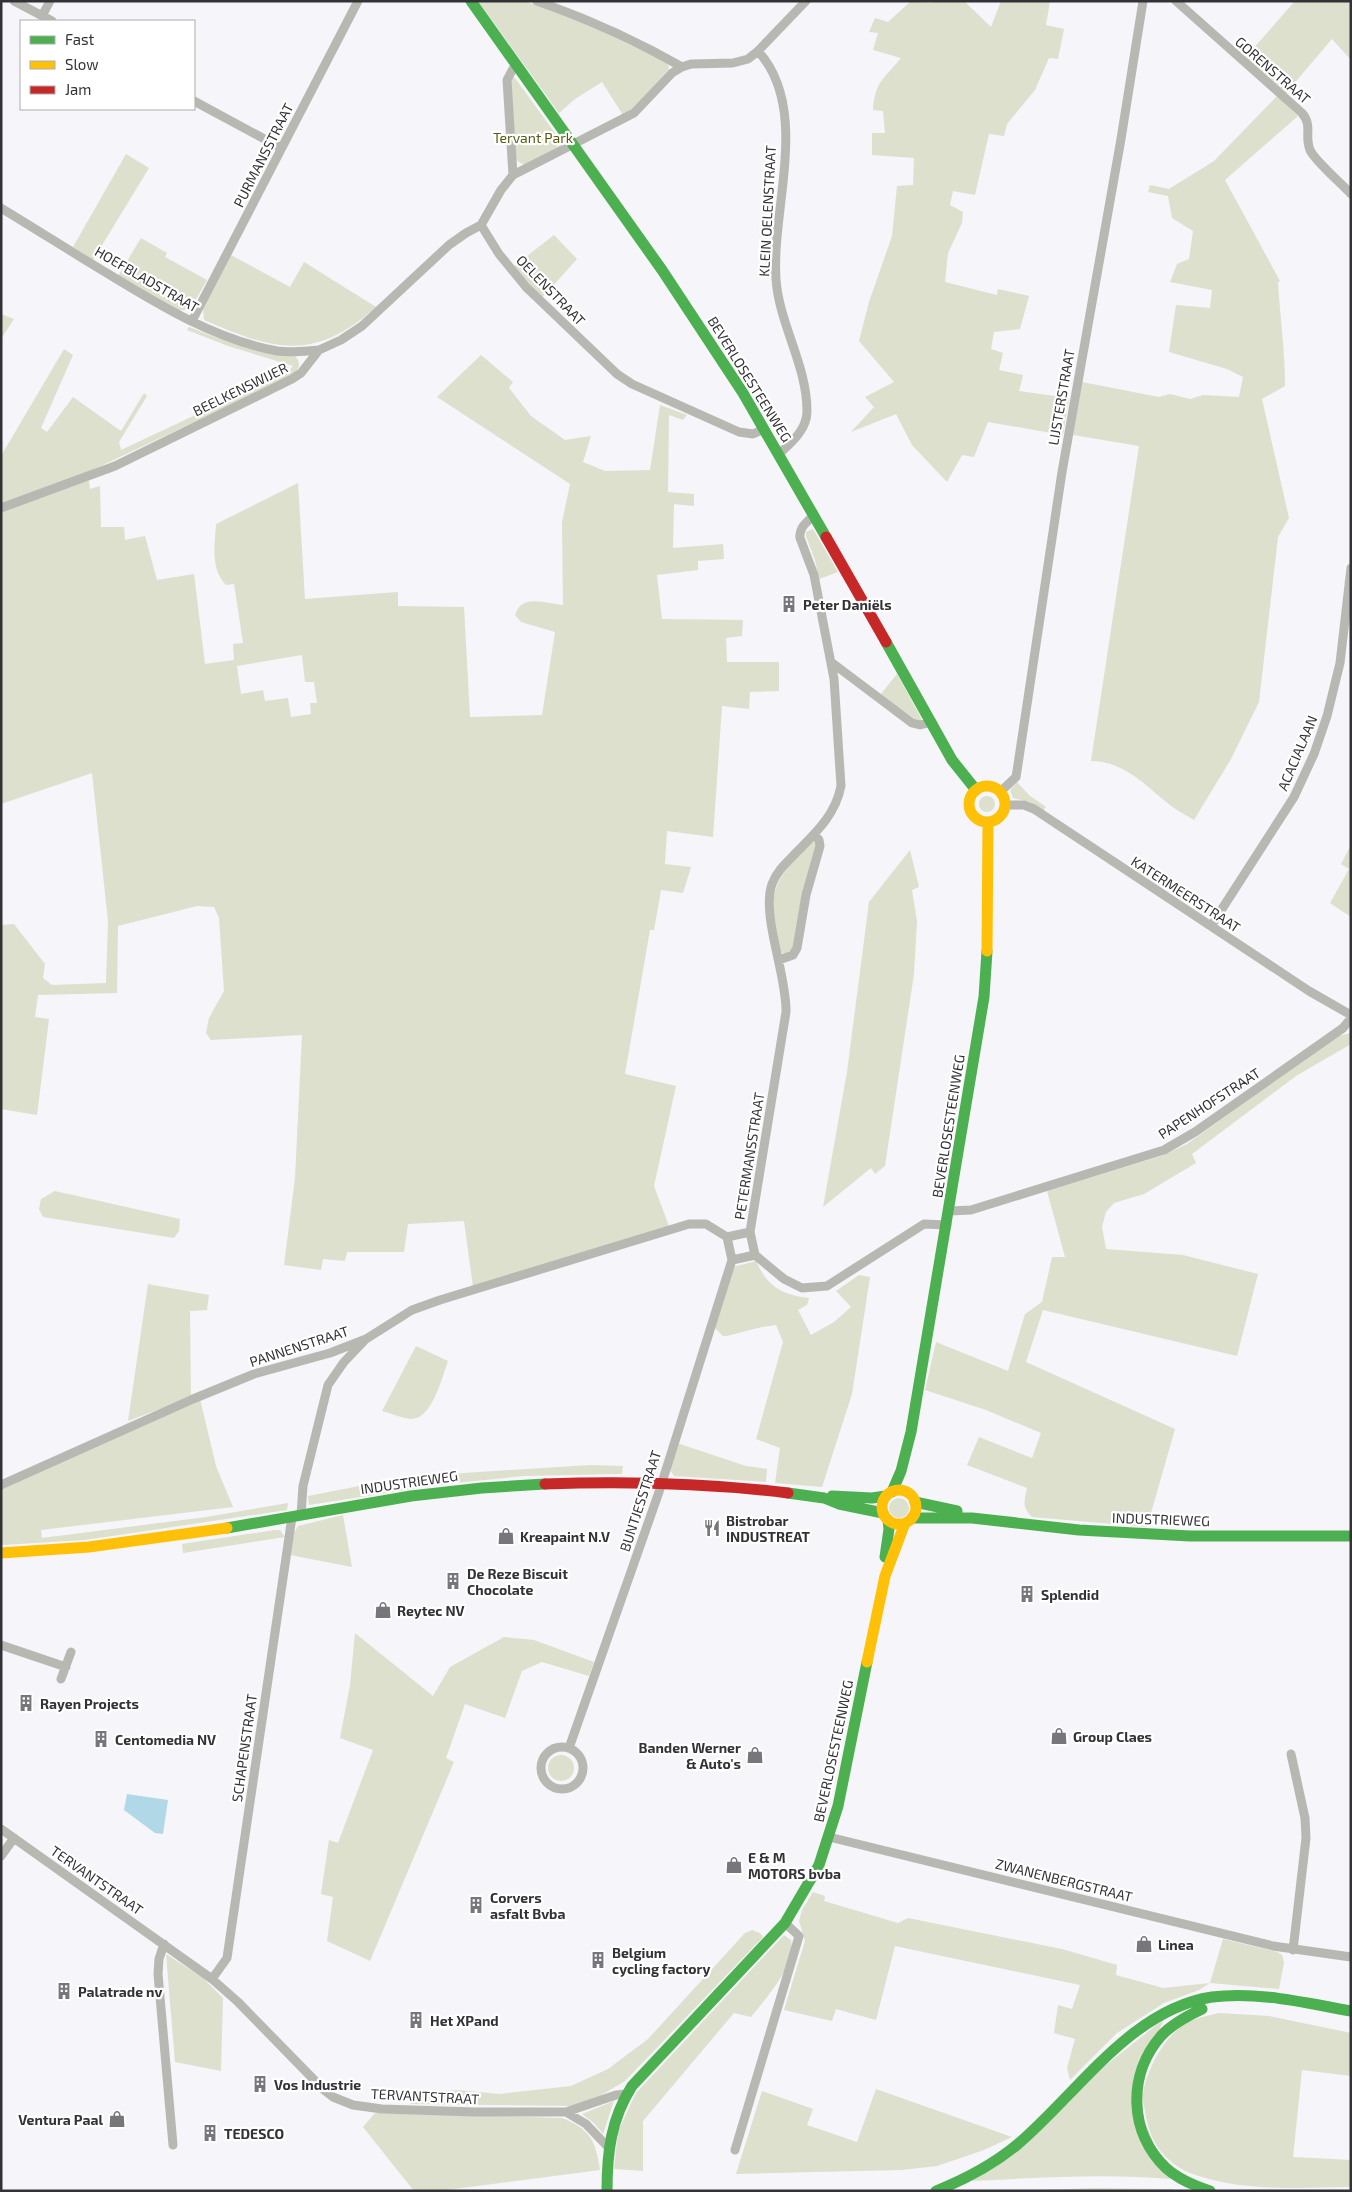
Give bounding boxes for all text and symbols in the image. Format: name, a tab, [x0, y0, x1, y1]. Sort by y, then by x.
legend	[20, 20, 195, 110]
text: Fast	[65, 30, 95, 48]
street label: GORENSTRAAT	[1232, 33, 1314, 107]
text: Slow	[65, 55, 99, 73]
text: Jam	[65, 80, 91, 98]
street label: PURMANSSTRAAT	[229, 100, 297, 210]
park label: Tervant Park	[493, 129, 573, 146]
street label: KLEIN OELENSTRAAT	[755, 145, 779, 277]
street label: HOEFBLADSTRAAT	[92, 242, 202, 316]
street label: OELENSTRAAT	[513, 251, 589, 329]
street label: BEVERLOSESTEENWEG	[704, 313, 796, 445]
street label: LIJSTERSTRAAT	[1044, 348, 1078, 446]
street label: BEELKENSWIJER	[190, 359, 291, 419]
building icon: Peter Daniëls	[779, 594, 799, 614]
place label: Peter Daniëls	[803, 596, 892, 613]
street label: ACACIALAAN	[1274, 713, 1320, 793]
street label: KATERMEERSTRAAT	[1128, 852, 1244, 936]
street label: BEVERLOSESTEENWEG	[928, 1053, 968, 1199]
street label: PAPENHOFSTRAAT	[1155, 1064, 1263, 1142]
street label: PETERMANSSTRAAT	[731, 1091, 767, 1221]
street label: PANNENSTRAAT	[247, 1322, 351, 1370]
street label: BUNTJESSTRAAT	[616, 1448, 664, 1554]
street label: INDUSTRIEWEG	[359, 1467, 459, 1497]
street label: INDUSTRIEWEG	[1112, 1509, 1210, 1529]
place label: Bistrobar INDUSTREAT	[726, 1512, 810, 1545]
restaurant icon: Bistrobar INDUSTREAT	[702, 1518, 722, 1538]
shop icon: Kreapaint N.V	[496, 1526, 516, 1546]
place label: Kreapaint N.V	[520, 1528, 610, 1545]
place label: De Reze Biscuit Chocolate	[467, 1565, 568, 1598]
building icon: De Reze Biscuit Chocolate	[443, 1571, 463, 1591]
building icon: Splendid	[1017, 1584, 1037, 1604]
place label: Splendid	[1041, 1586, 1099, 1603]
shop icon: Reytec NV	[373, 1600, 393, 1620]
place label: Reytec NV	[397, 1602, 465, 1619]
street label: BEVERLOSESTEENWEG	[810, 1678, 856, 1824]
building icon: Rayen Projects	[16, 1693, 36, 1713]
street label: SCHAPENSTRAAT	[228, 1693, 260, 1803]
place label: Rayen Projects	[40, 1695, 139, 1712]
shop icon: Group Claes	[1049, 1726, 1069, 1746]
place label: Group Claes	[1073, 1728, 1152, 1745]
building icon: Centomedia NV	[91, 1729, 111, 1749]
place label: Centomedia NV	[115, 1731, 216, 1748]
place label: Banden Werner & Auto's	[638, 1739, 741, 1772]
shop icon: Banden Werner & Auto's	[745, 1745, 765, 1765]
street label: TERVANTSTRAAT	[48, 1842, 146, 1918]
place label: E & M MOTORS bvba	[748, 1849, 841, 1882]
shop icon: E & M MOTORS bvba	[724, 1855, 744, 1875]
street label: ZWANENBERGSTRAAT	[994, 1855, 1134, 1905]
place label: Corvers asfalt Bvba	[490, 1889, 565, 1922]
building icon: Corvers asfalt Bvba	[466, 1895, 486, 1915]
shop icon: Linea	[1134, 1934, 1154, 1954]
place label: Linea	[1158, 1936, 1194, 1953]
place label: Belgium cycling factory	[612, 1944, 711, 1977]
building icon: Belgium cycling factory	[588, 1950, 608, 1970]
building icon: Palatrade nv	[54, 1981, 74, 2001]
place label: Palatrade nv	[78, 1983, 162, 2000]
building icon: Het XPand	[406, 2010, 426, 2030]
place label: Het XPand	[430, 2012, 499, 2029]
building icon: Vos Industrie	[250, 2074, 270, 2094]
place label: Vos Industrie	[274, 2076, 361, 2093]
street label: TERVANTSTRAAT	[370, 2085, 480, 2107]
shop icon: Ventura Paal	[107, 2109, 127, 2129]
place label: Ventura Paal	[18, 2111, 103, 2128]
building icon: TEDESCO	[200, 2123, 220, 2143]
place label: TEDESCO	[224, 2125, 284, 2142]

